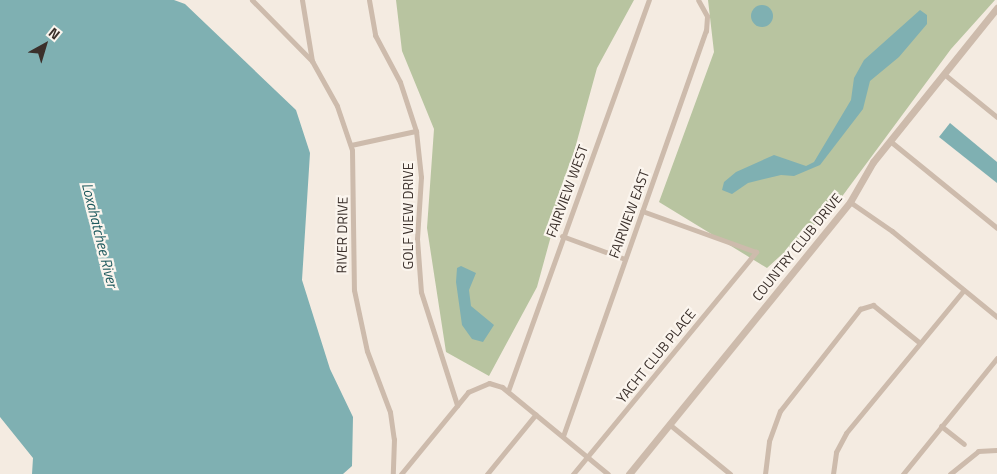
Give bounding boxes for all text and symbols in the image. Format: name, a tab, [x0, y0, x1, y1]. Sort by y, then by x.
north arrow	[20, 20, 70, 70]
text: N	[44, 22, 65, 44]
street label: FAIRVIEW WEST	[543, 143, 591, 239]
street label: GOLF VIEW DRIVE	[400, 163, 416, 269]
street label: FAIRVIEW EAST	[605, 167, 653, 261]
water label: Loxahatchee River	[78, 181, 122, 289]
street label: COUNTRY CLUB DRIVE	[749, 190, 845, 304]
street label: RIVER DRIVE	[333, 197, 351, 273]
street label: YACHT CLUB PLACE	[613, 306, 699, 406]

